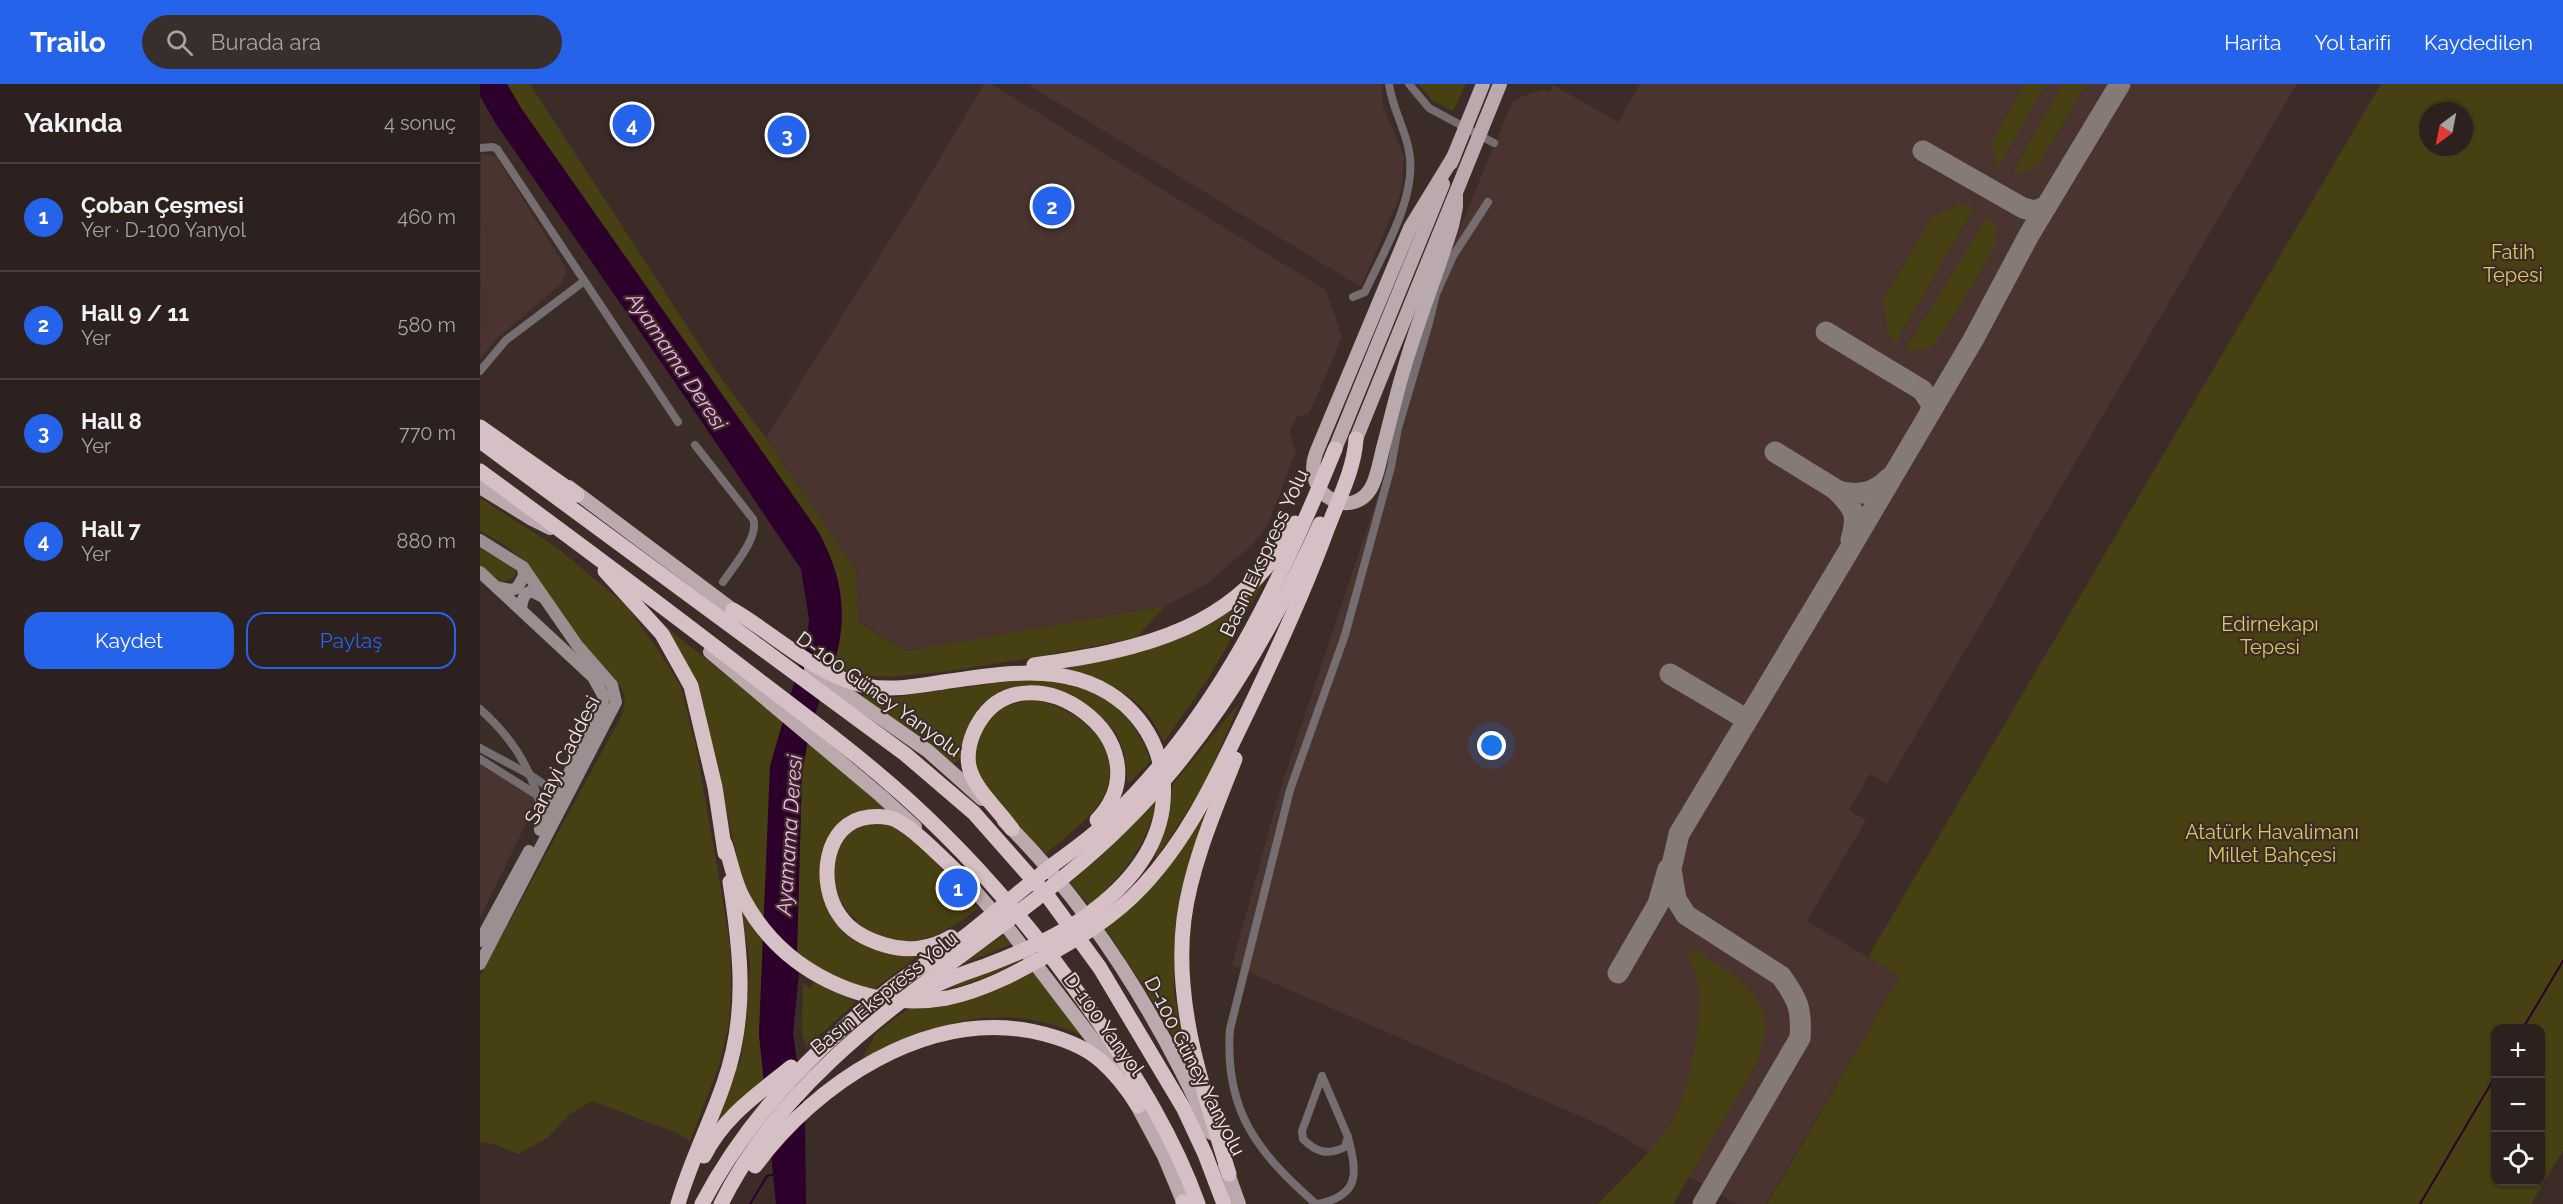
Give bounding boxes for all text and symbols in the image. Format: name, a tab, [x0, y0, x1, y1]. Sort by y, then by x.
search box	[142, 15, 562, 69]
text: Trailo	[30, 26, 106, 59]
icon: search	[163, 26, 196, 59]
text: Burada ara	[211, 29, 321, 55]
text: Harita	[2224, 30, 2281, 55]
text: Yol tarifi	[2314, 30, 2391, 55]
text: Kaydedilen	[2424, 30, 2533, 55]
pin: 4	[612, 102, 652, 147]
north arrow	[2419, 102, 2473, 156]
text: Yakında	[24, 108, 122, 138]
text: 4 sonuç	[384, 111, 456, 135]
pin: 3	[768, 112, 806, 158]
pin: 2	[1032, 184, 1072, 228]
text: Çoban Çeşmesi	[81, 192, 244, 218]
text: 1	[39, 205, 48, 229]
text: 460 m	[397, 205, 456, 229]
text: Yer · D-100 Yanyol	[81, 218, 246, 242]
park label: Fatih Tepesi	[2483, 240, 2543, 287]
water label: Ayamama Deresi	[621, 286, 733, 435]
text: Hall 9 / 11	[81, 300, 189, 326]
text: 2	[38, 313, 49, 337]
text: 580 m	[398, 313, 456, 337]
text: Yer	[81, 326, 111, 350]
text: Hall 8	[81, 408, 142, 434]
text: 3	[38, 421, 49, 445]
text: 770 m	[399, 421, 456, 445]
text: Yer	[81, 434, 111, 458]
street label: Basın Ekspress Yolu	[1215, 465, 1313, 641]
text: Hall 7	[81, 516, 141, 542]
text: 4	[38, 529, 49, 553]
text: 880 m	[397, 529, 456, 553]
text: Yer	[81, 542, 111, 566]
button: Kaydet	[24, 612, 234, 669]
button: Paylaş	[246, 612, 456, 669]
park label: Edirnekapı Tepesi	[2221, 612, 2319, 659]
street label: D-100 Güney Yanyolu	[792, 626, 966, 762]
street label: Sanayi Caddesi	[519, 692, 605, 828]
your location	[1477, 731, 1506, 760]
water label: Ayamama Deresi	[771, 753, 807, 917]
park label: Atatürk Havalimanı Millet Bahçesi	[2185, 820, 2359, 867]
pin: 1	[938, 866, 978, 910]
street label: Basın Ekspress Yolu	[806, 926, 962, 1060]
street label: D-100 Yanyol	[1059, 968, 1150, 1081]
street label: D-100 Güney Yanyolu	[1139, 972, 1251, 1160]
map controls	[2491, 1024, 2545, 1186]
button: +	[2491, 1024, 2545, 1078]
button: −	[2491, 1078, 2545, 1132]
button: locate	[2491, 1132, 2545, 1186]

